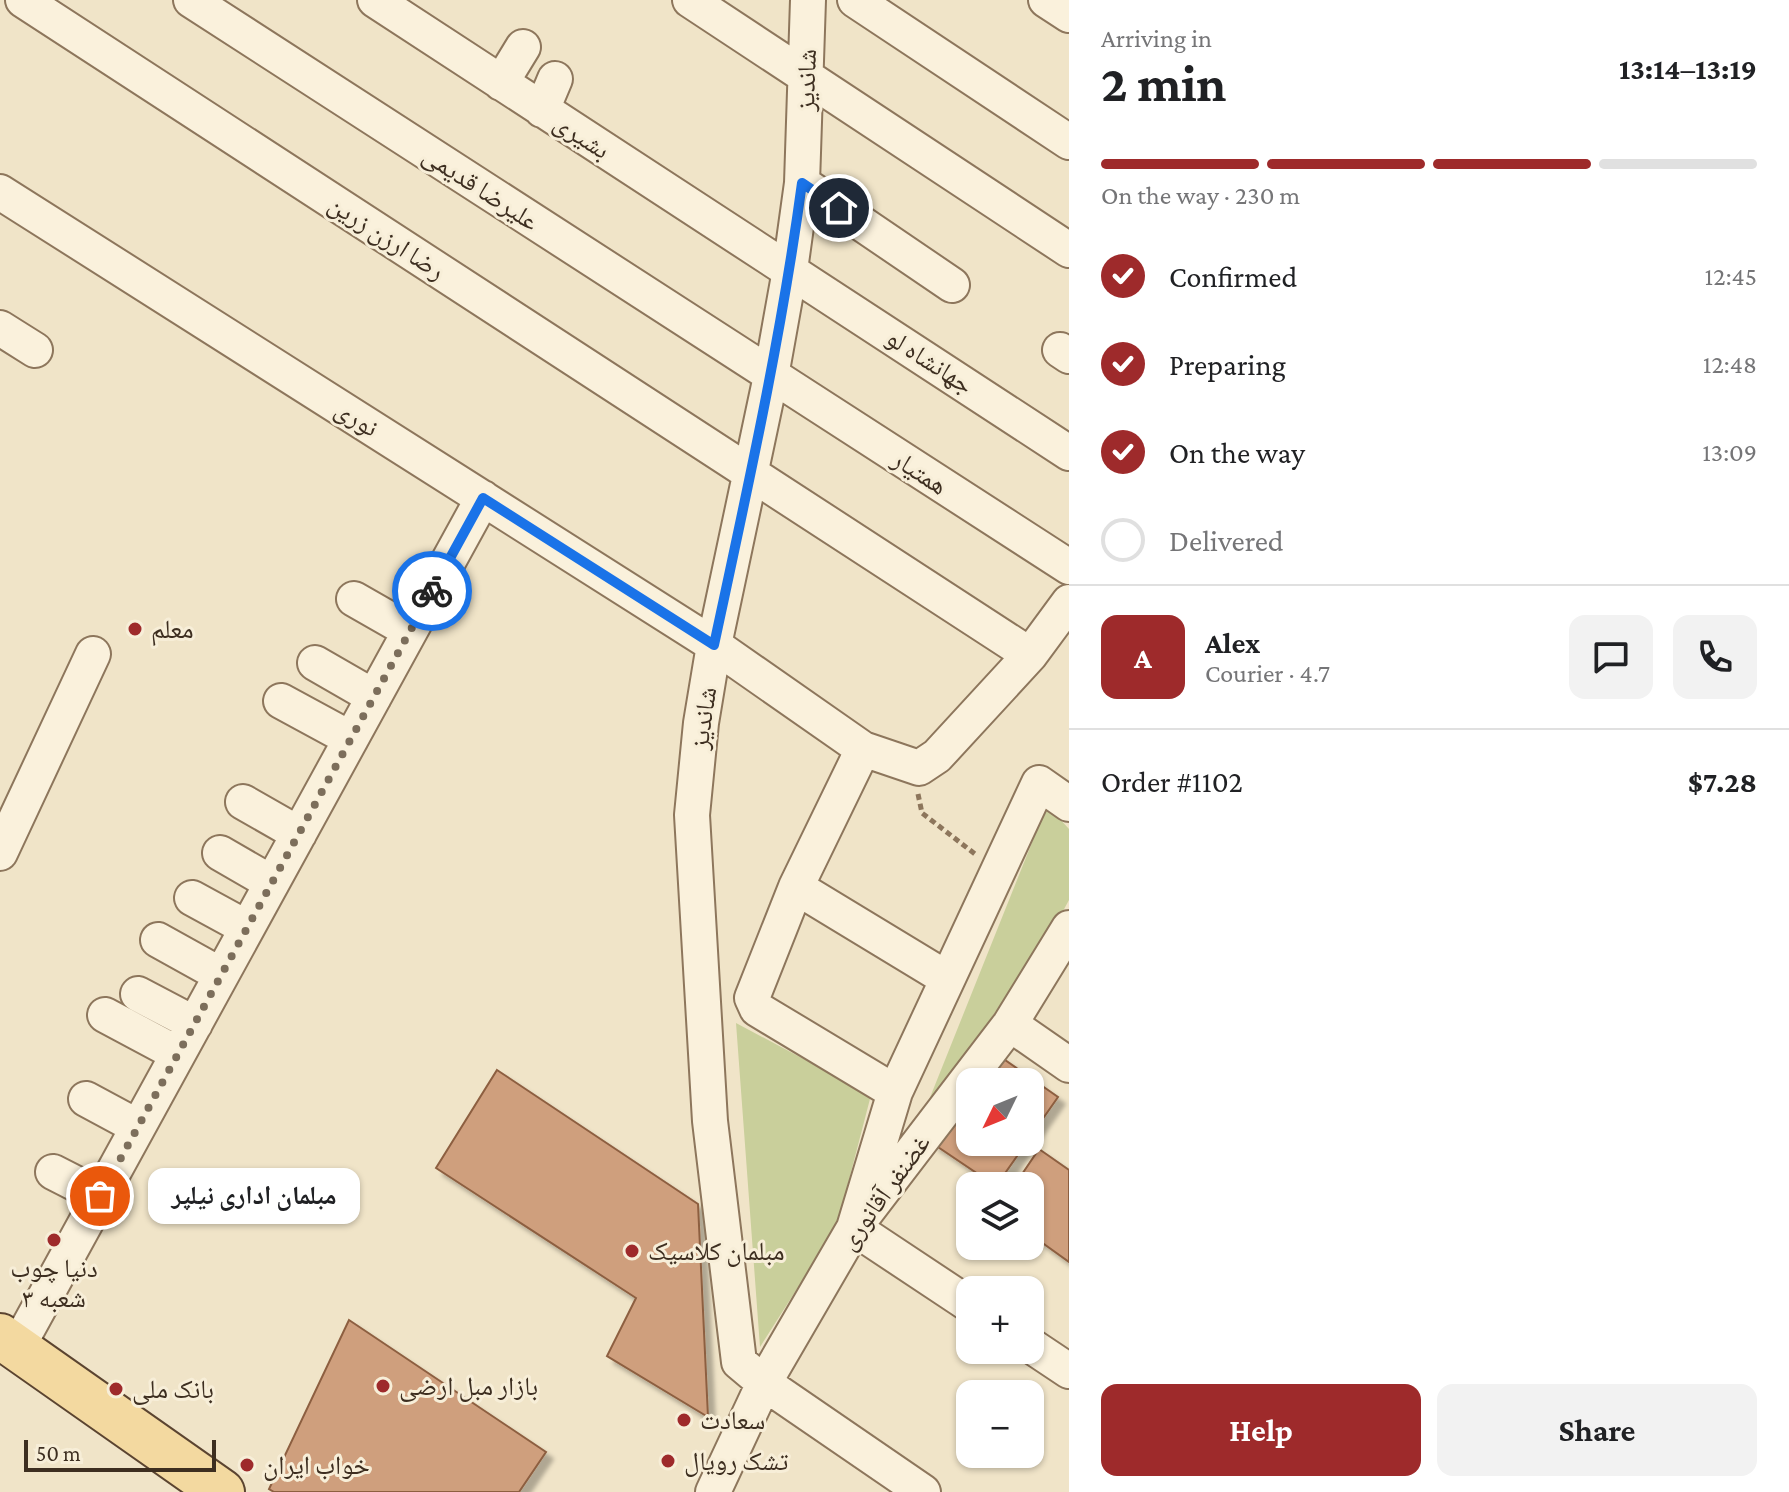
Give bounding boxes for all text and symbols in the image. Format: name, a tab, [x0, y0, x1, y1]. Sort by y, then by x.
text: Arriving in	[1101, 24, 1212, 53]
street label: شاندیز	[791, 48, 822, 113]
text: 13:14–13:19	[1619, 52, 1757, 85]
text: 2 min	[1101, 54, 1226, 112]
street label: بشیری	[548, 108, 615, 166]
street label: علیرضا قدیمی	[417, 140, 544, 237]
pin	[805, 174, 873, 242]
text: On the way · 230 m	[1101, 181, 1300, 210]
icon: home	[817, 186, 861, 230]
street label: رضا ارزن زرین	[323, 189, 450, 287]
icon: check	[1101, 254, 1145, 298]
text: Confirmed	[1169, 260, 1297, 293]
text: 12:45	[1705, 262, 1757, 291]
street label: جهانشاه لو	[881, 323, 978, 400]
icon: check	[1101, 342, 1145, 386]
text: Preparing	[1169, 348, 1286, 381]
text: 12:48	[1703, 350, 1757, 379]
street label: نوری	[329, 394, 384, 444]
icon: check	[1101, 430, 1145, 474]
text: On the way	[1169, 436, 1305, 469]
text: 13:09	[1702, 438, 1757, 467]
street label: همتیار	[886, 444, 952, 501]
text: Delivered	[1169, 524, 1284, 557]
courier	[392, 551, 472, 631]
icon: bike	[410, 569, 454, 613]
place label: معلم	[151, 615, 194, 646]
button: chat	[1569, 615, 1653, 699]
button: phone	[1673, 615, 1757, 699]
marker: معلم	[126, 620, 144, 638]
text: Alex	[1205, 626, 1260, 659]
text: A	[1134, 641, 1152, 674]
text: Courier · 4.7	[1205, 659, 1330, 688]
street label: شاندیز	[685, 685, 722, 752]
text: Order #1102	[1101, 765, 1243, 798]
text: $7.28	[1688, 765, 1757, 798]
north arrow	[956, 1068, 1044, 1156]
map controls	[956, 1068, 1044, 1468]
street label: غضنفر آقانوری	[833, 1129, 937, 1256]
pin	[66, 1162, 134, 1230]
callout: مبلمان اداری نیلپر	[148, 1168, 360, 1224]
button: layers	[956, 1172, 1044, 1260]
icon: bag	[78, 1174, 122, 1218]
text: مبلمان اداری نیلپر	[171, 1181, 337, 1210]
marker: دنیا چوب شعبه ۳	[45, 1231, 63, 1249]
place label: مبلمان کلاسیک	[648, 1237, 785, 1267]
marker: مبلمان کلاسیک	[623, 1242, 641, 1260]
place label: دنیا چوب شعبه ۳	[10, 1254, 98, 1313]
button: +	[956, 1276, 1044, 1364]
place label: بازار مبل ارضی	[399, 1372, 538, 1402]
place label: بانک ملی	[132, 1375, 214, 1405]
marker: بازار مبل ارضی	[374, 1377, 392, 1395]
marker: بانک ملی	[107, 1380, 125, 1398]
button: −	[956, 1380, 1044, 1468]
button: Help	[1101, 1384, 1421, 1476]
button: Share	[1437, 1384, 1757, 1476]
place label: سعادت	[700, 1406, 765, 1435]
marker: سعادت	[675, 1411, 693, 1429]
scale bar	[24, 1436, 216, 1472]
text: 50 m	[36, 1441, 81, 1466]
place label: تشک رویال	[684, 1447, 789, 1477]
place label: خواب ایران	[263, 1451, 370, 1481]
marker: تشک رویال	[659, 1452, 677, 1470]
marker: خواب ایران	[238, 1456, 256, 1474]

